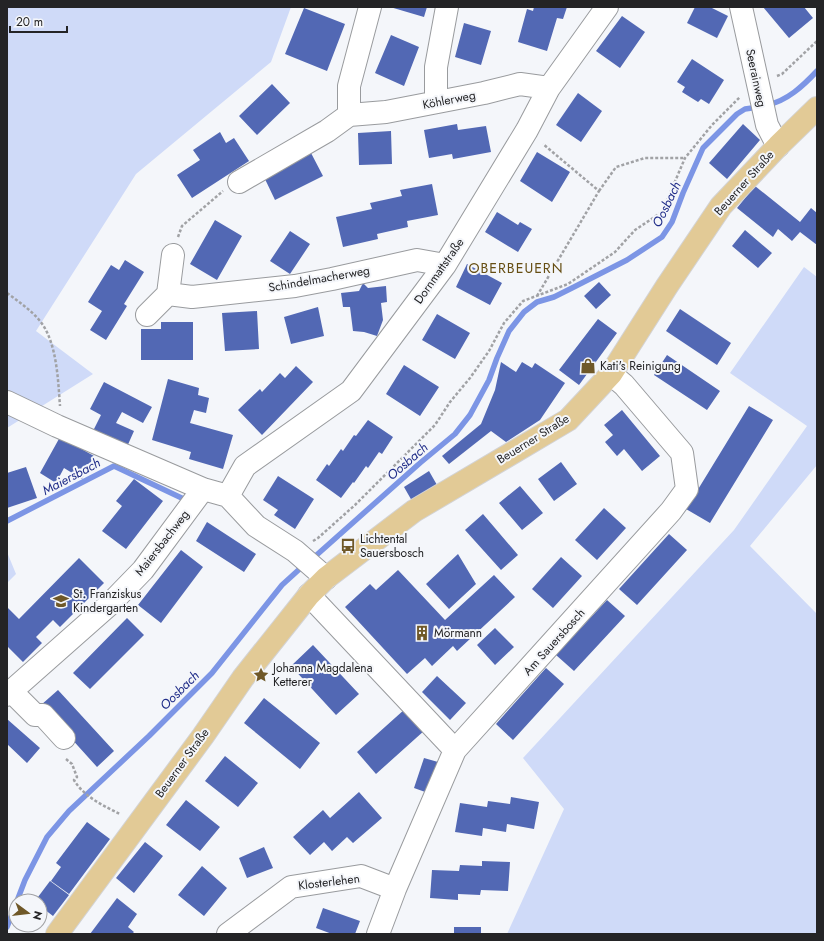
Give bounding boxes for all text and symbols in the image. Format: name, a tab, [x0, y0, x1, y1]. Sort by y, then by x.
scale bar	[10, 8, 67, 34]
text: 20 m	[16, 13, 43, 31]
street label: Seerainweg	[741, 47, 771, 109]
street label: Köhlerweg	[421, 86, 477, 114]
street label: Beuerner Straße	[710, 147, 778, 219]
water label: Oosbach	[647, 178, 686, 230]
street label: Dornmattstraße	[410, 234, 468, 308]
district label: OBERBEUERN	[468, 258, 564, 278]
street label: Schindelmacherweg	[267, 261, 371, 297]
shop icon: Kati's Reinigung	[579, 357, 597, 375]
place label: Kati's Reinigung	[600, 357, 681, 375]
street label: Beuerner Straße	[493, 410, 573, 468]
water label: Oosbach	[383, 438, 432, 485]
water label: Maiersbach	[39, 453, 104, 500]
street label: Maiersbachweg	[130, 506, 194, 580]
place label: Lichtental Sauersbosch	[360, 530, 424, 562]
bus stop icon: Lichtental Sauersbosch	[339, 537, 357, 555]
place label: St. Franziskus Kindergarten	[73, 585, 142, 617]
school or university icon: St. Franziskus Kindergarten	[52, 592, 70, 610]
street label: Am Sauersbosch	[519, 604, 589, 680]
building icon: Mörmann	[413, 624, 431, 642]
place label: Mörmann	[434, 624, 482, 642]
place label: Johanna Magdalena Ketterer	[271, 659, 373, 691]
water label: Oosbach	[155, 666, 204, 714]
place icon: Johanna Magdalena Ketterer	[252, 666, 270, 684]
street label: Beuerner Straße	[151, 725, 213, 801]
street label: Klosterlehen	[297, 869, 361, 895]
north arrow	[8, 893, 48, 933]
text: N	[29, 909, 47, 922]

